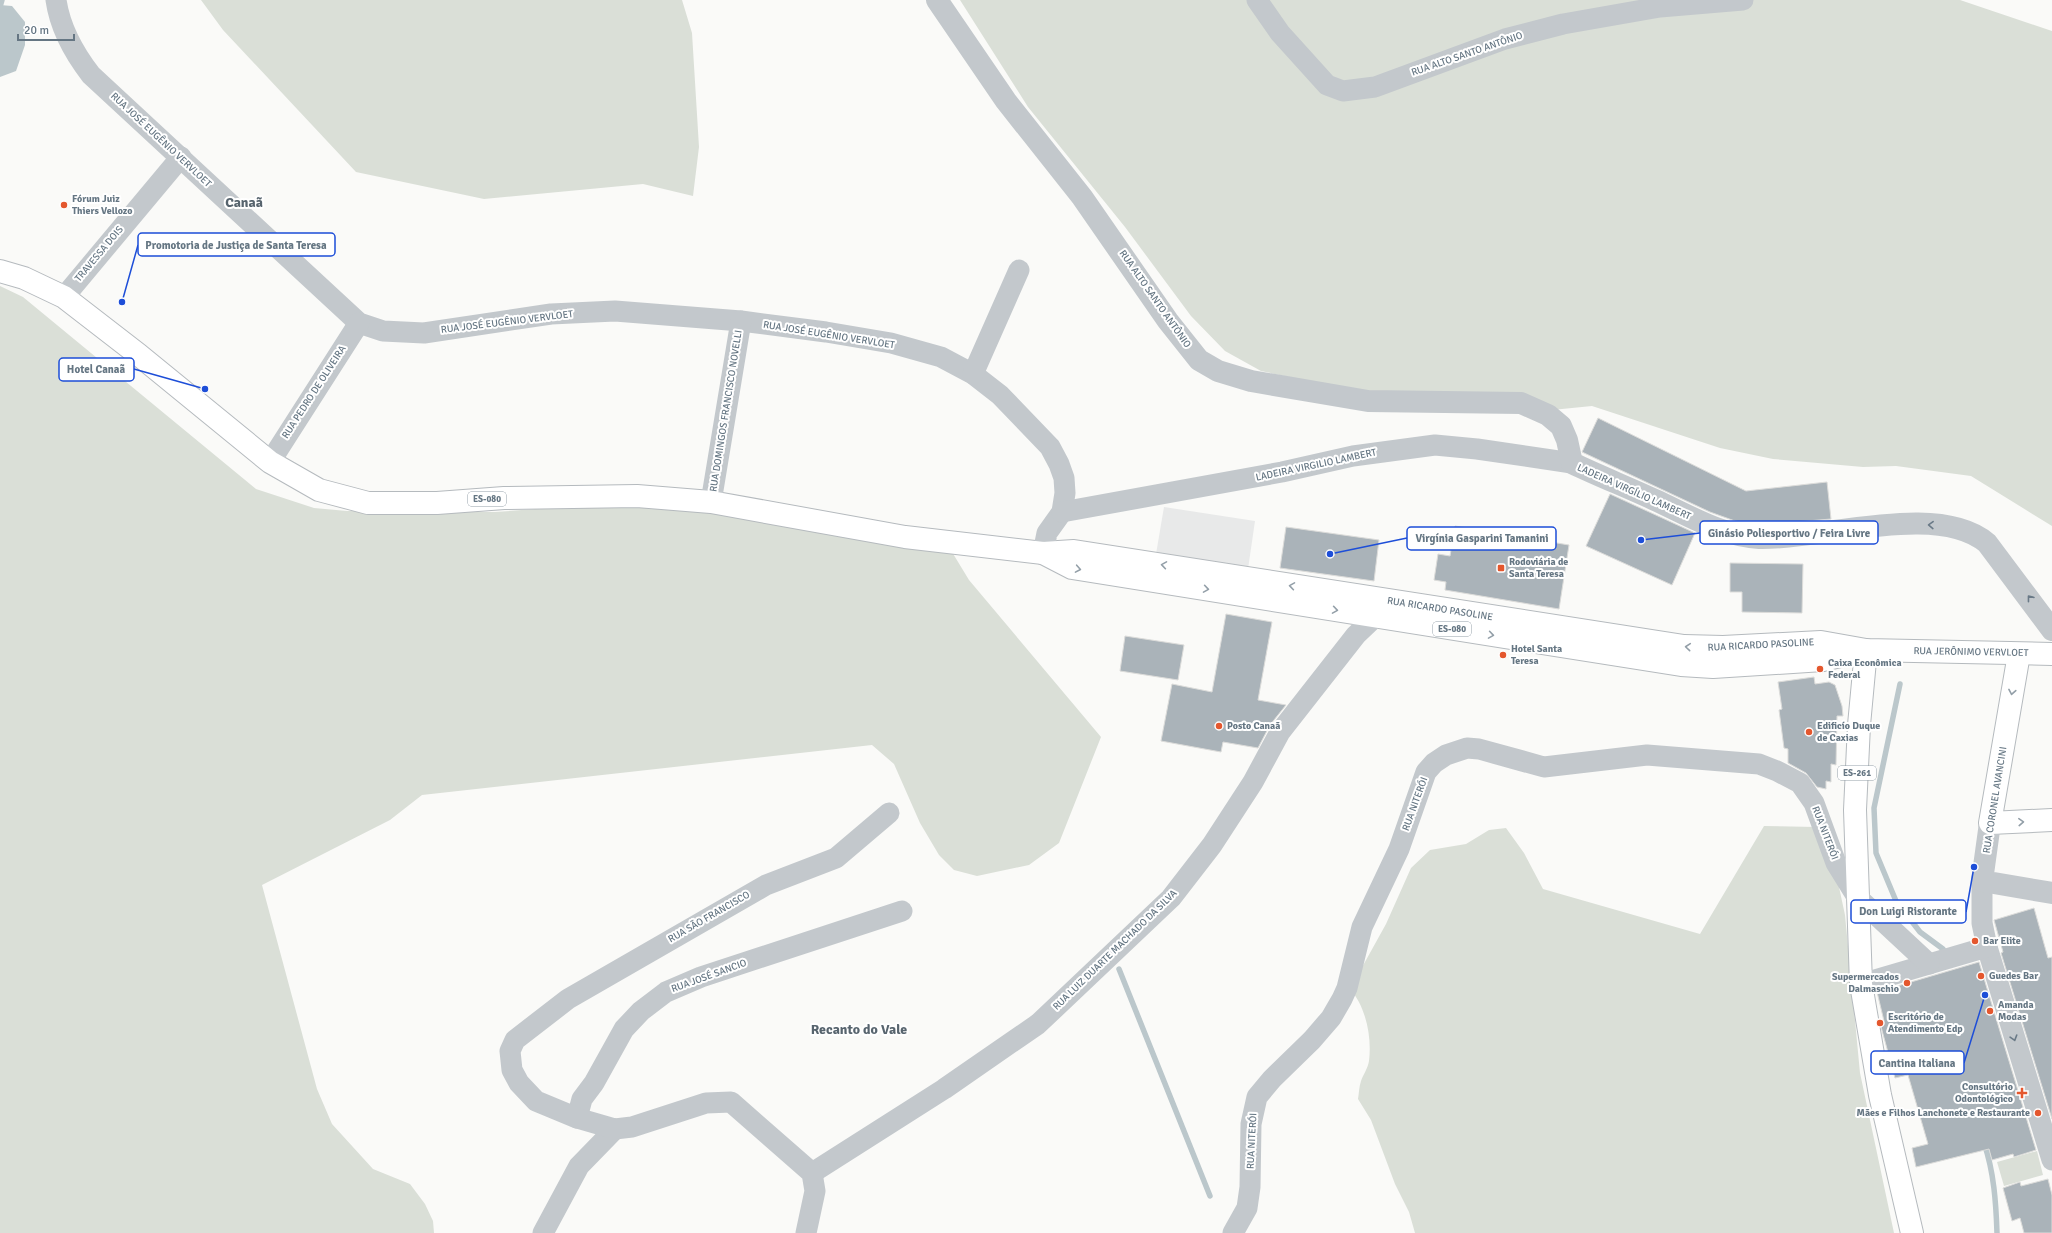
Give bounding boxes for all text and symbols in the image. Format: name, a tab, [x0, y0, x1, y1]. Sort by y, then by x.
scale bar	[18, 16, 74, 42]
text: 20 m	[24, 23, 49, 38]
street label: RUA ALTO SANTO ANTÔNIO	[1410, 29, 1524, 79]
street label: RUA JOSÉ EUGÊNIO VERVLOET	[108, 90, 214, 190]
place label: Fórum Juiz Thiers Vellozo	[72, 193, 132, 217]
district label: Canaã	[225, 194, 263, 211]
marker: Fórum Juiz Thiers Vellozo	[59, 200, 69, 210]
street label: TRAVESSA DOIS	[72, 223, 126, 284]
callout: Promotoria de Justiça de Santa Teresa	[138, 233, 335, 256]
text: Promotoria de Justiça de Santa Teresa	[145, 239, 327, 252]
street label: RUA ALTO SANTO ANTÔNIO	[1117, 248, 1194, 351]
street label: RUA JOSÉ EUGÊNIO VERVLOET	[440, 307, 574, 336]
street label: RUA JOSÉ EUGÊNIO VERVLOET	[762, 318, 896, 351]
street label: RUA DOMINGOS FRANCISCO NOVELLI	[707, 329, 745, 493]
street label: RUA PEDRO DE OLIVEIRA	[279, 343, 349, 441]
callout: Hotel Canaã	[59, 358, 134, 381]
text: Hotel Canaã	[67, 363, 125, 376]
street label: LADEIRA VIRGILIO LAMBERT	[1255, 446, 1378, 484]
street label: LADEIRA VIRGÍLIO LAMBERT	[1575, 461, 1693, 523]
road number: ES-080	[468, 492, 506, 506]
one-way arrow	[1928, 520, 1934, 529]
callout: Ginásio Poliesportivo / Feira Livre	[1700, 521, 1878, 544]
callout: Virgínia Gasparini Tamanini	[1407, 527, 1556, 550]
text: Ginásio Poliesportivo / Feira Livre	[1708, 527, 1871, 540]
text: Virgínia Gasparini Tamanini	[1415, 532, 1549, 545]
place label: Rodoviária de Santa Teresa	[1509, 556, 1568, 580]
one-way arrow	[1161, 561, 1167, 570]
marker: Rodoviária de Santa Teresa	[1496, 563, 1506, 573]
one-way arrow	[1075, 564, 1081, 572]
one-way arrow	[1289, 582, 1295, 591]
one-way arrow	[1203, 584, 1209, 593]
street label: RUA RICARDO PASOLINE	[1386, 595, 1494, 623]
one-way arrow	[2027, 596, 2034, 603]
one-way arrow	[1332, 605, 1338, 614]
road number: ES-080	[1433, 622, 1471, 636]
one-way arrow	[1488, 630, 1494, 639]
street label: RUA RICARDO PASOLINE	[1707, 636, 1815, 654]
one-way arrow	[1685, 642, 1691, 651]
place label: Hotel Santa Teresa	[1511, 643, 1562, 667]
street label: RUA JERÔNIMO VERVLOET	[1913, 645, 2029, 659]
marker: Hotel Santa Teresa	[1498, 650, 1508, 660]
place label: Caixa Econômica Federal	[1828, 657, 1902, 681]
marker: Caixa Econômica Federal	[1815, 664, 1825, 674]
one-way arrow	[2008, 689, 2017, 695]
place label: Posto Canaã	[1227, 720, 1280, 732]
place label: Edificío Duque de Caxias	[1817, 720, 1880, 744]
marker: Posto Canaã	[1214, 721, 1224, 731]
marker: Edificío Duque de Caxias	[1804, 727, 1814, 737]
street label: RUA CORONEL AVANCINI	[1981, 746, 2009, 854]
road number: ES-261	[1838, 766, 1876, 780]
street label: RUA NITERÓI	[1399, 775, 1430, 833]
street label: RUA NITERÓI	[1809, 804, 1842, 861]
one-way arrow	[2018, 817, 2024, 826]
street label: RUA LUIZ DUARTE MACHADO DA SILVA	[1050, 887, 1180, 1013]
street label: RUA SÃO FRANCISCO	[666, 889, 752, 945]
callout: Don Luigi Ristorante	[1851, 900, 1966, 923]
text: Don Luigi Ristorante	[1859, 905, 1958, 918]
place label: Bar Elite	[1983, 935, 2021, 947]
marker: Bar Elite	[1970, 936, 1980, 946]
street label: RUA JOSÉ SANCIO	[669, 956, 749, 995]
place label: Guedes Bar	[1989, 970, 2038, 982]
place label: Supermercados Dalmaschio	[1832, 971, 1900, 995]
marker: Guedes Bar	[1976, 971, 1986, 981]
marker: Supermercados Dalmaschio	[1902, 978, 1912, 988]
place label: Amanda Modas	[1998, 999, 2034, 1023]
marker: Amanda Modas	[1985, 1006, 1995, 1016]
place label: Escritório de Atendimento Edp	[1888, 1011, 1963, 1035]
marker: Escritório de Atendimento Edp	[1875, 1018, 1885, 1028]
district label: Recanto do Vale	[811, 1021, 907, 1038]
one-way arrow	[2009, 1035, 2018, 1042]
callout: Cantina Italiana	[1871, 1051, 1964, 1074]
text: Cantina Italiana	[1879, 1057, 1956, 1070]
place label: Consultório Odontológico	[1955, 1081, 2013, 1105]
marker: Consultório Odontológico	[2016, 1087, 2028, 1099]
place label: Mães e Filhos Lanchonete e Restaurante	[1857, 1107, 2030, 1119]
marker: Mães e Filhos Lanchonete e Restaurante	[2033, 1108, 2043, 1118]
street label: RUA NITERÓI	[1244, 1112, 1259, 1169]

